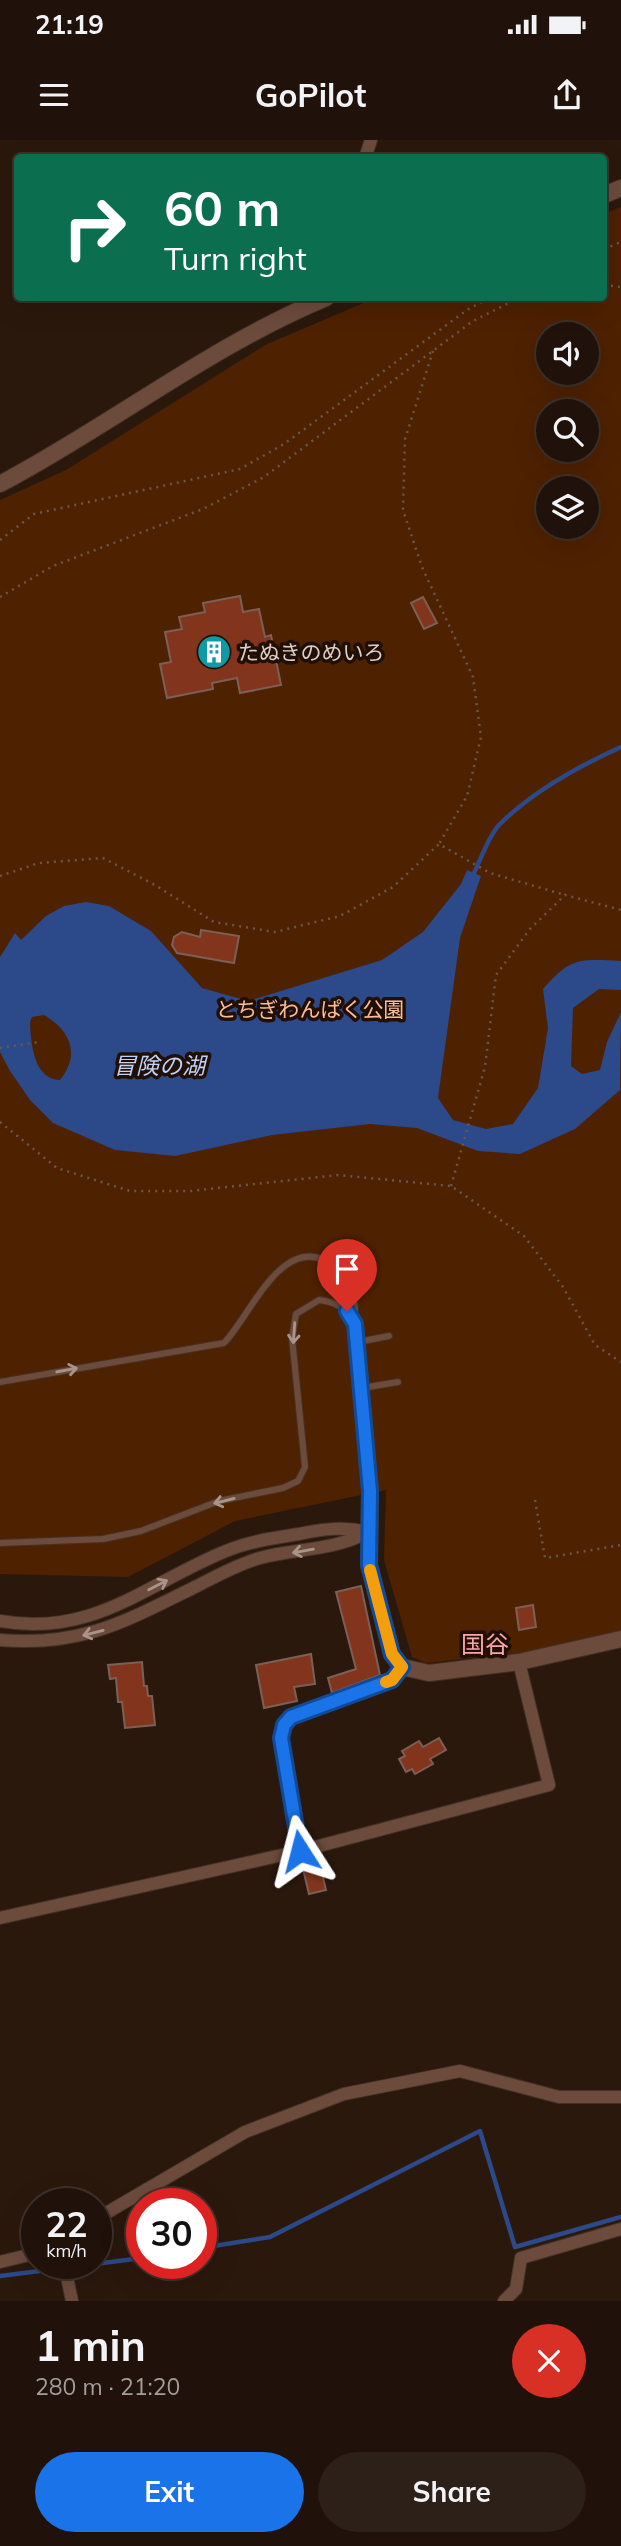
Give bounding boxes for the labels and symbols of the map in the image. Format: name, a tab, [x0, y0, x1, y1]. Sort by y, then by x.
building icon: たぬきのめいろ	[195, 633, 233, 671]
place label: たぬきのめいろ	[238, 639, 385, 665]
park label: とちぎわんぱく公園	[216, 996, 405, 1022]
water label: 冒険の湖	[113, 1051, 208, 1080]
pin	[317, 1239, 377, 1311]
one-way arrow	[287, 1321, 300, 1344]
one-way arrow	[55, 1363, 78, 1376]
one-way arrow	[213, 1495, 235, 1508]
one-way arrow	[292, 1545, 315, 1558]
one-way arrow	[147, 1577, 168, 1591]
one-way arrow	[82, 1627, 105, 1640]
district label: 国谷	[461, 1629, 509, 1659]
position arrow	[263, 1814, 337, 1888]
speed limit sign: 30	[126, 2188, 217, 2279]

